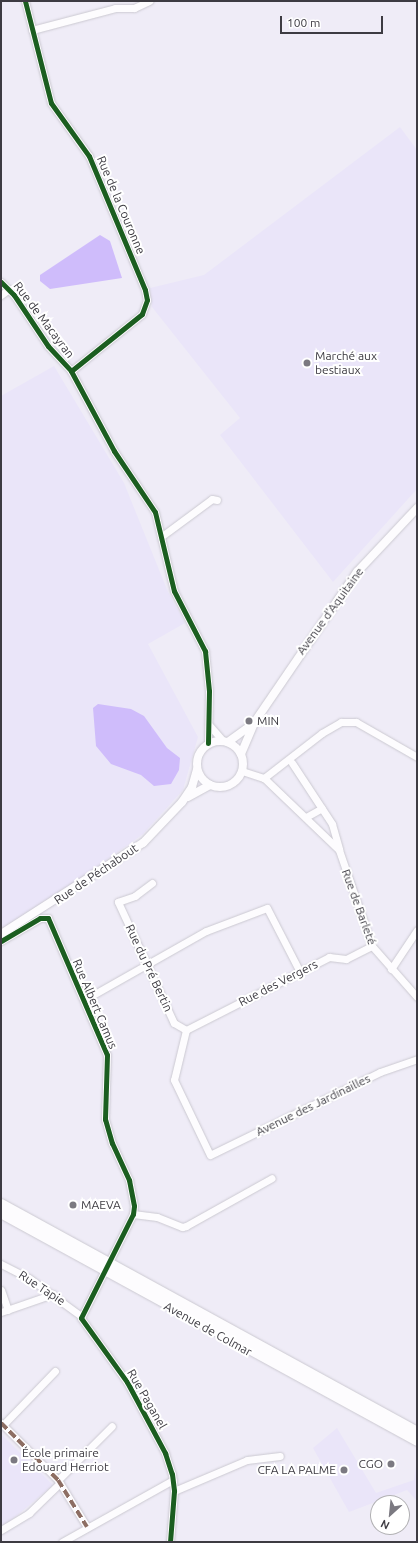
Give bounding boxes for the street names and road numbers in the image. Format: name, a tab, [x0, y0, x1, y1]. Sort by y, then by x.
street label: Rue de la Couronne	[94, 154, 148, 256]
street label: Rue de Macayran	[11, 279, 77, 361]
street label: Avenue d'Aquitaine	[294, 565, 366, 657]
street label: Rue de Péchabout	[51, 841, 141, 907]
street label: Rue de Barleté	[339, 867, 379, 947]
street label: Rue du Pré Bertin	[122, 922, 176, 1014]
street label: Rue Albert Camus	[70, 957, 120, 1051]
street label: Rue des Vergers	[236, 957, 320, 1009]
street label: Avenue des Jardinailles	[254, 1071, 372, 1139]
street label: Rue Tapie	[16, 1268, 68, 1308]
street label: Avenue de Colmar	[162, 1299, 254, 1359]
street label: Rue Paganel	[124, 1367, 170, 1431]

